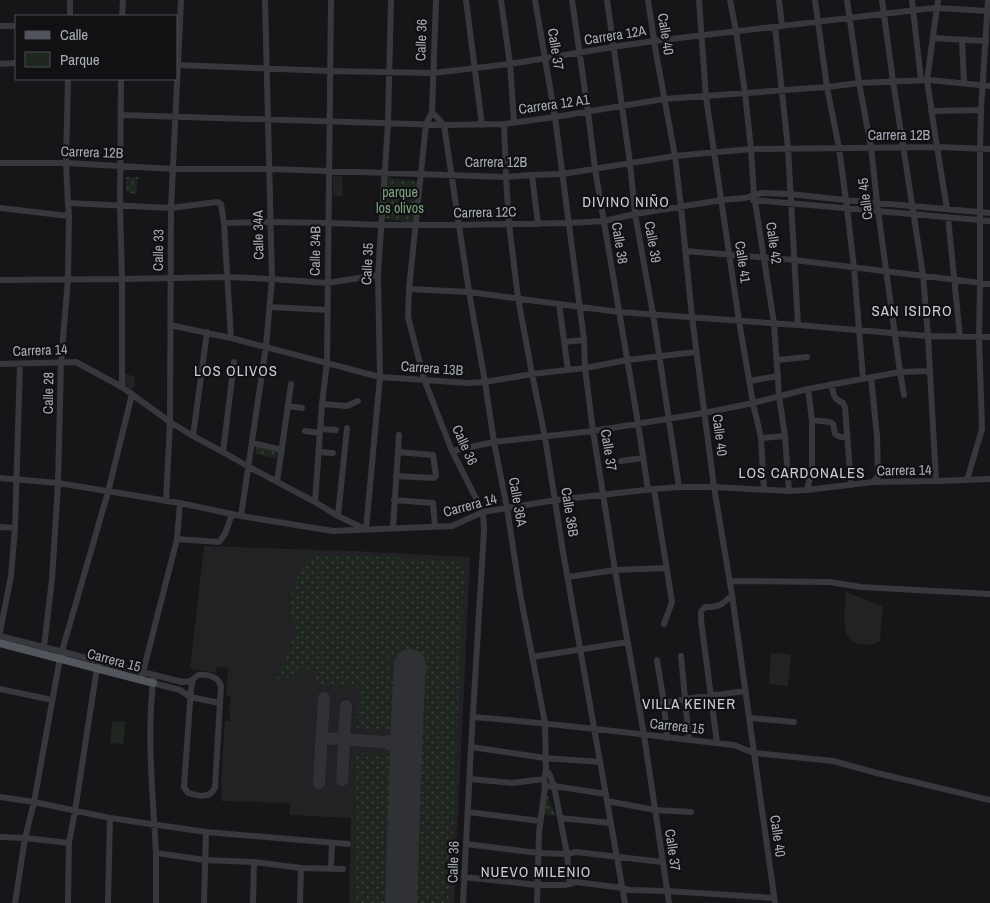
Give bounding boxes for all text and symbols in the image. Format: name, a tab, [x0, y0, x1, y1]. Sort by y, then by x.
street label: Calle 40	[654, 12, 678, 56]
legend	[15, 15, 178, 80]
street label: Calle 36	[411, 19, 431, 61]
street label: Carrera 12A	[583, 21, 648, 49]
text: Calle	[60, 24, 88, 45]
street label: Calle 37	[544, 27, 568, 71]
text: Parque	[60, 49, 100, 70]
street label: Carrera 12 A1	[517, 90, 591, 118]
street label: Carrera 12B	[868, 126, 931, 144]
street label: Carrera 12B	[60, 142, 124, 162]
street label: Carrera 12B	[465, 153, 528, 171]
street label: Calle 45	[854, 177, 876, 221]
park label: parque los olivos	[376, 183, 424, 217]
district label: DIVINO NIÑO	[582, 191, 670, 212]
street label: Carrera 12C	[453, 202, 517, 222]
street label: Calle 34A	[249, 210, 267, 260]
street label: Calle 39	[640, 220, 666, 264]
street label: Calle 38	[608, 221, 632, 265]
street label: Calle 42	[762, 221, 786, 265]
street label: Calle 34B	[306, 226, 324, 276]
street label: Calle 33	[149, 229, 167, 271]
street label: Calle 41	[731, 240, 755, 285]
street label: Calle 35	[357, 242, 377, 286]
district label: SAN ISIDRO	[871, 300, 953, 321]
street label: Carrera 14	[12, 340, 68, 360]
street label: Carrera 13B	[400, 357, 464, 379]
district label: LOS OLIVOS	[194, 360, 278, 381]
street label: Calle 28	[39, 372, 57, 414]
street label: Calle 40	[709, 413, 731, 457]
street label: Calle 36	[448, 422, 482, 468]
street label: Calle 37	[597, 428, 621, 472]
street label: Carrera 14	[876, 461, 932, 479]
district label: LOS CARDONALES	[739, 462, 865, 483]
street label: Calle 36A	[505, 476, 531, 528]
street label: Calle 36B	[557, 486, 583, 538]
street label: Carrera 14	[441, 489, 499, 521]
street label: Carrera 15	[85, 644, 143, 676]
district label: VILLA KEINER	[642, 693, 736, 714]
street label: Carrera 15	[649, 714, 705, 738]
street label: Calle 40	[766, 814, 790, 858]
street label: Calle 37	[661, 828, 685, 872]
street label: Calle 36	[443, 841, 463, 883]
district label: NUEVO MILENIO	[481, 861, 591, 882]

